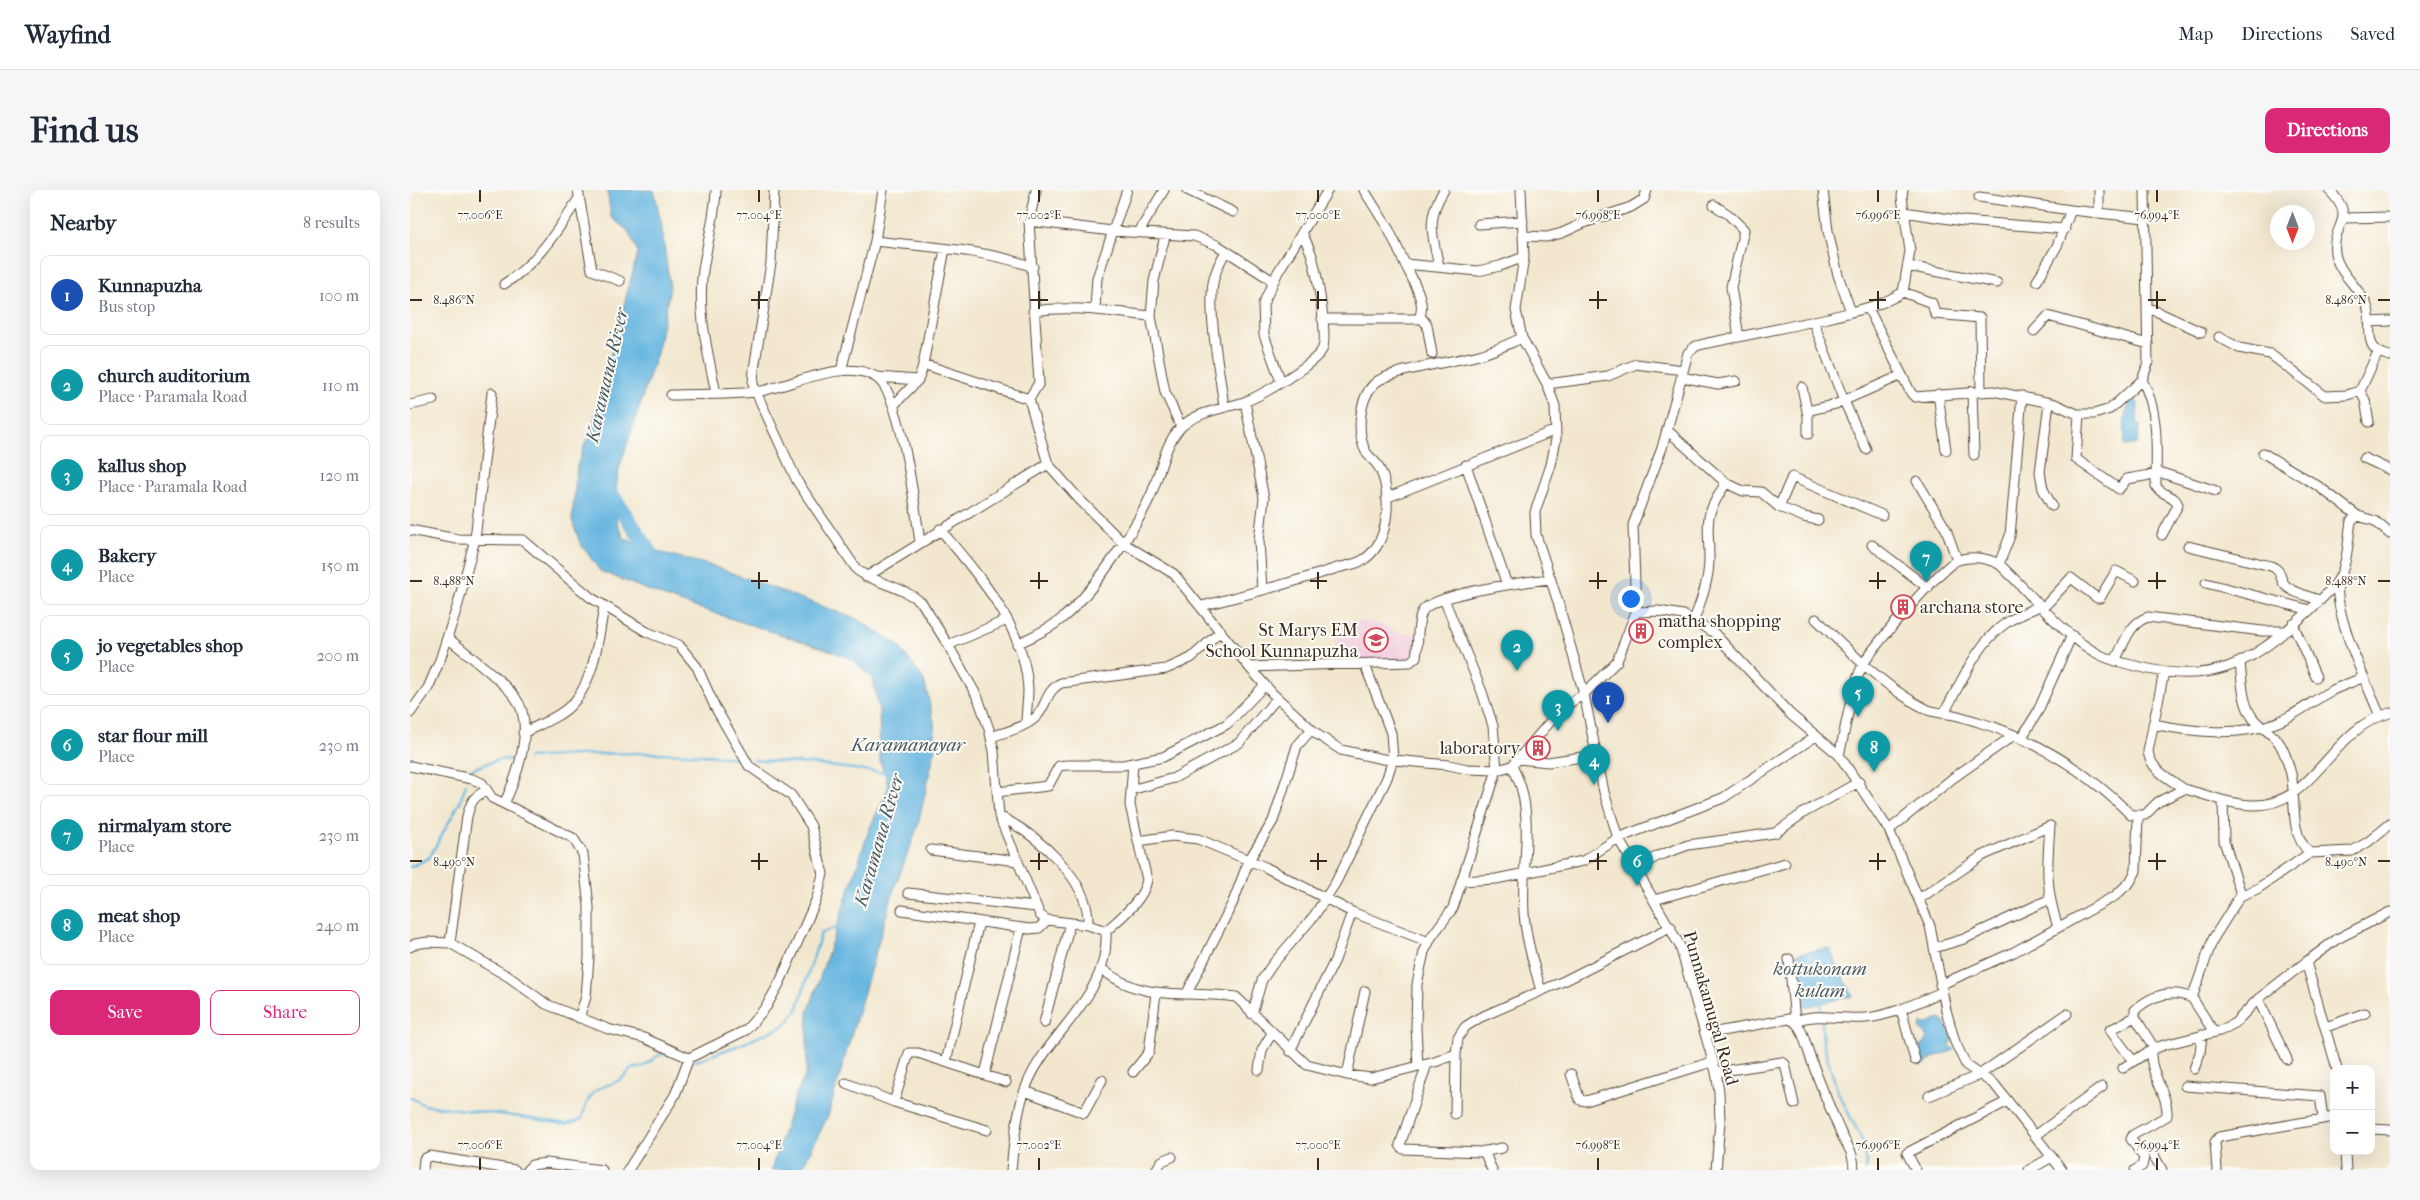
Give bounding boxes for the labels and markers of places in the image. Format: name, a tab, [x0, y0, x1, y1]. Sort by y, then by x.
pin: 7	[1910, 541, 1942, 582]
building icon: archana store	[1890, 594, 1916, 620]
place label: archana store	[1920, 597, 2023, 618]
place label: matha shopping complex	[1658, 611, 1781, 653]
building icon: matha shopping complex	[1628, 618, 1654, 644]
place label: St Marys EM School Kunnapuzha	[1206, 620, 1359, 662]
school or university icon: St Marys EM School Kunnapuzha	[1363, 627, 1389, 653]
pin: 2	[1501, 630, 1533, 671]
pin: 5	[1842, 676, 1874, 717]
pin: 1	[1592, 682, 1624, 723]
pin: 3	[1542, 690, 1574, 731]
pin: 8	[1858, 731, 1890, 772]
building icon: laboratory	[1525, 735, 1551, 761]
place label: laboratory	[1439, 738, 1521, 759]
pin: 4	[1578, 744, 1610, 785]
pin: 6	[1621, 845, 1653, 886]

